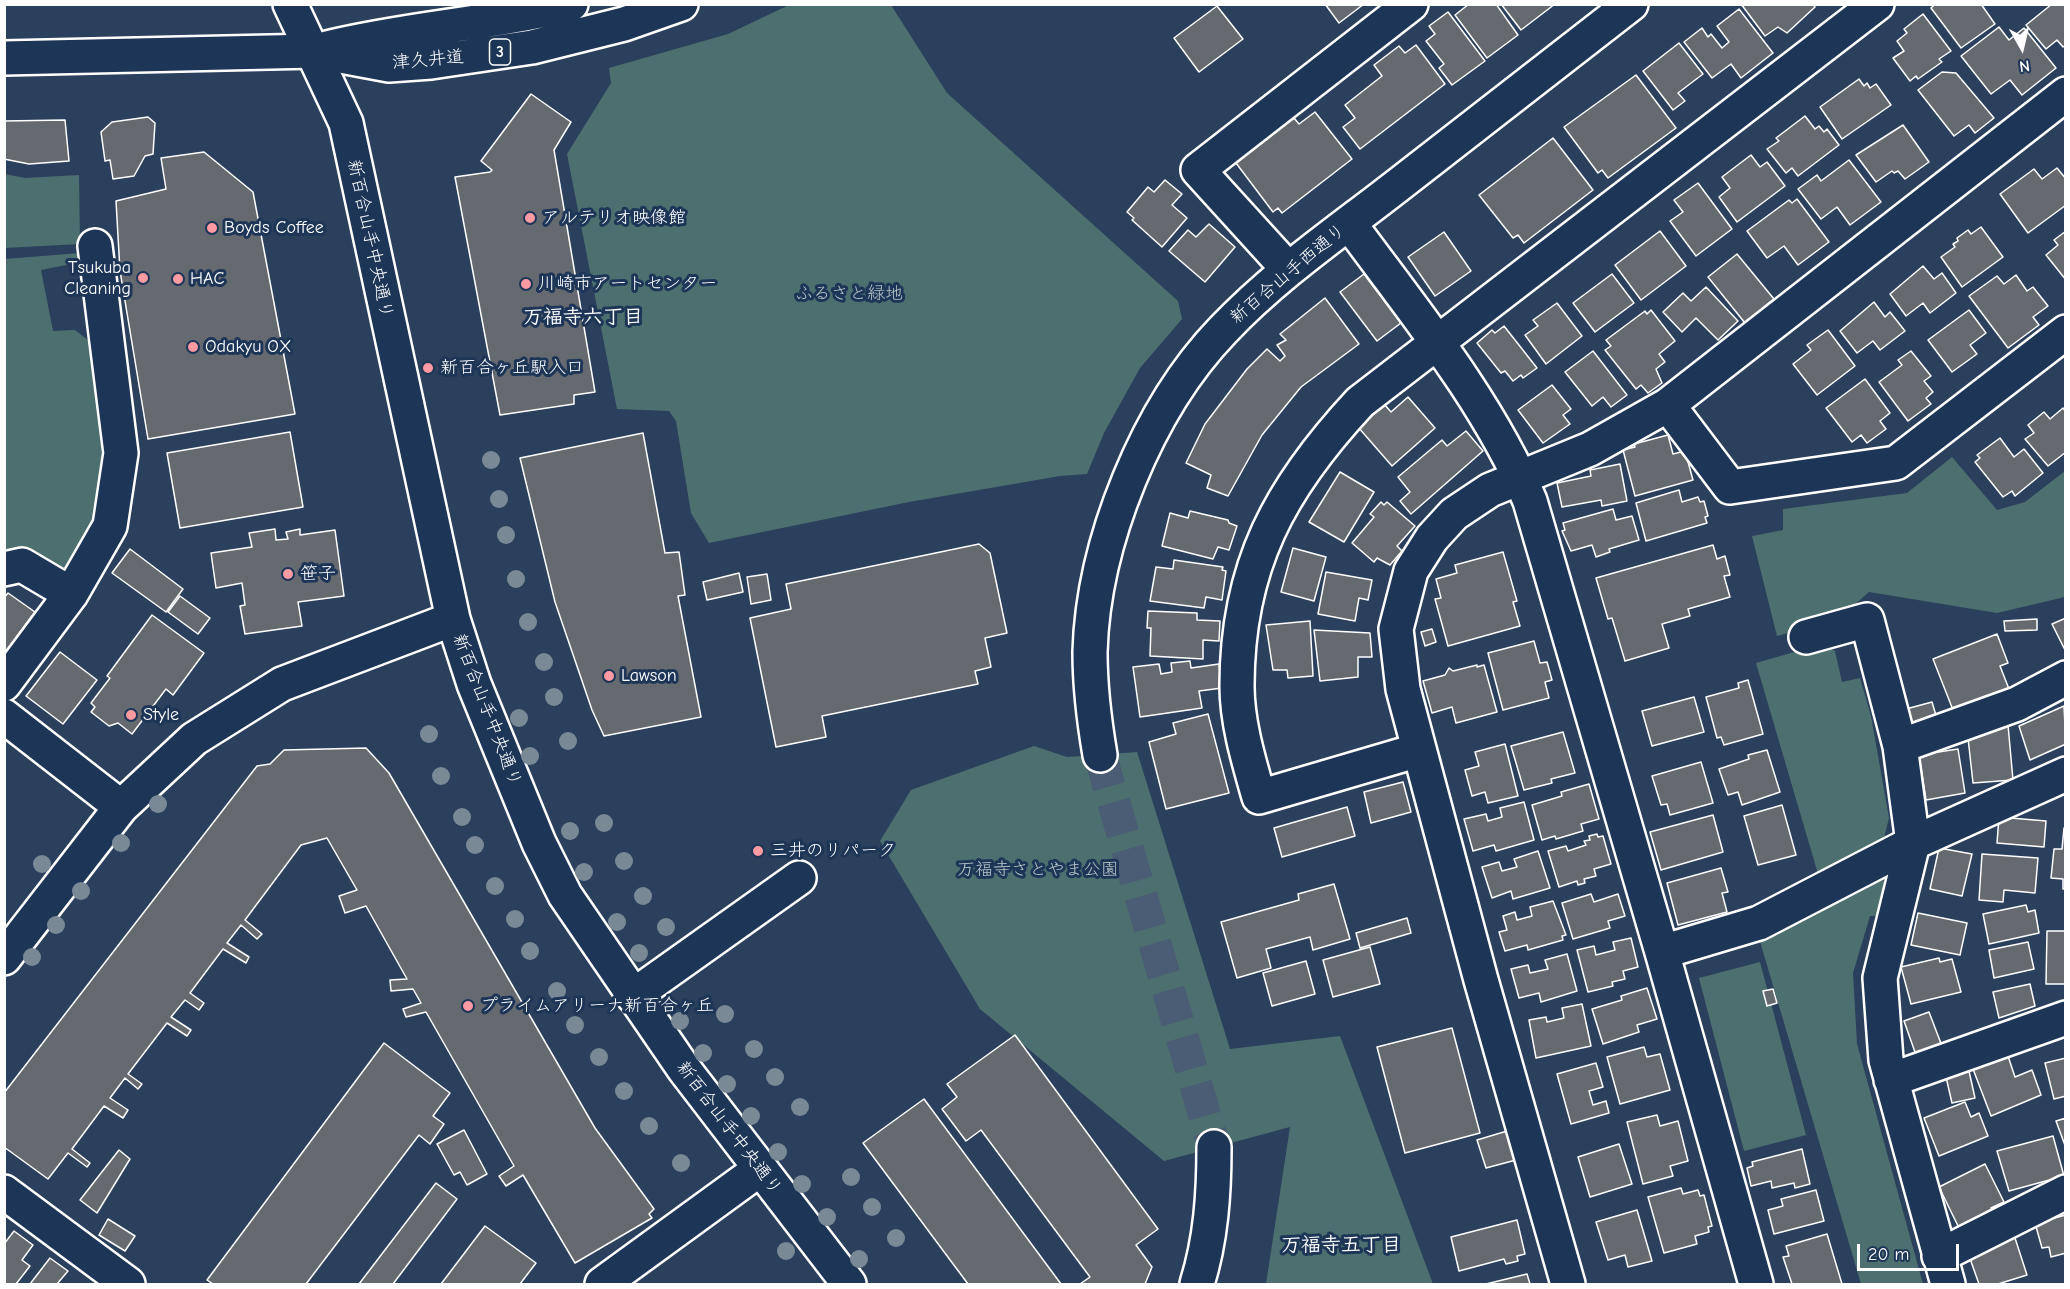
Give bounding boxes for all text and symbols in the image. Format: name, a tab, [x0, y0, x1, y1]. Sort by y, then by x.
north arrow	[1992, 18, 2052, 78]
road number: 3	[490, 39, 510, 65]
street label: 津久井道	[391, 46, 465, 74]
text: N	[2018, 56, 2031, 75]
street label: 新百合山手中央通り	[343, 158, 397, 320]
place label: アルテリオ映像館	[542, 207, 686, 229]
marker: アルテリオ映像館	[523, 211, 537, 225]
place label: Boyds Coffee	[224, 217, 324, 239]
street label: 新百合山手西通り	[1226, 219, 1350, 329]
marker: Boyds Coffee	[205, 221, 219, 235]
place label: Tsukuba Cleaning	[64, 257, 131, 300]
place label: HAC	[190, 268, 224, 290]
marker: Tsukuba Cleaning	[136, 271, 150, 285]
marker: HAC	[171, 272, 185, 286]
place label: 川崎市アートセンター	[538, 273, 717, 295]
marker: 川崎市アートセンター	[519, 277, 533, 291]
park label: ふるさと緑地	[795, 283, 903, 305]
district label: 万福寺六丁目	[523, 305, 643, 329]
place label: Odakyu OX	[205, 336, 291, 358]
marker: Odakyu OX	[186, 340, 200, 354]
place label: 新百合ヶ丘駅入口	[440, 357, 584, 379]
marker: 新百合ヶ丘駅入口	[421, 361, 435, 375]
place label: 笹子	[300, 563, 336, 585]
marker: 笹子	[281, 567, 295, 581]
street label: 新百合山手中央通り	[448, 631, 526, 789]
place label: Lawson	[621, 665, 677, 687]
marker: Lawson	[602, 669, 616, 683]
place label: Style	[143, 704, 179, 726]
marker: Style	[124, 708, 138, 722]
place label: 三井のリパーク	[770, 840, 896, 862]
marker: 三井のリパーク	[751, 844, 765, 858]
park label: 万福寺さとやま公園	[957, 859, 1119, 881]
place label: プライムアリーナ新百合ヶ丘	[480, 995, 714, 1017]
marker: プライムアリーナ新百合ヶ丘	[461, 999, 475, 1013]
street label: 新百合山手中央通り	[672, 1057, 786, 1199]
scale bar	[1860, 1232, 1962, 1270]
district label: 万福寺五丁目	[1281, 1233, 1401, 1257]
text: 20 m	[1868, 1244, 1909, 1265]

